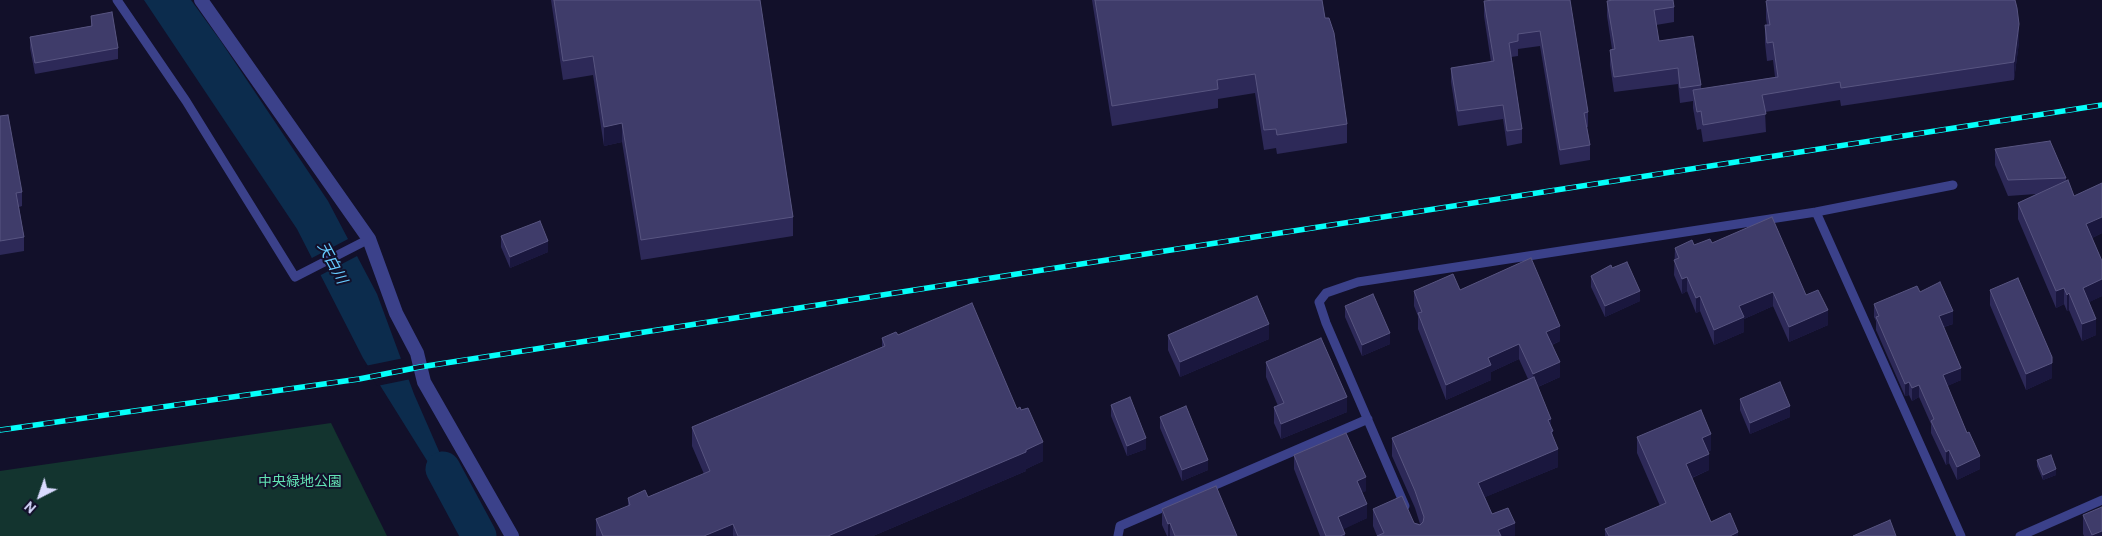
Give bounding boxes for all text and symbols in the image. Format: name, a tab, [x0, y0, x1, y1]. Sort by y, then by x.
water label: 天白川	[313, 239, 351, 287]
north arrow	[15, 471, 65, 521]
park label: 中央緑地公園	[258, 474, 342, 490]
text: N	[21, 497, 40, 517]

